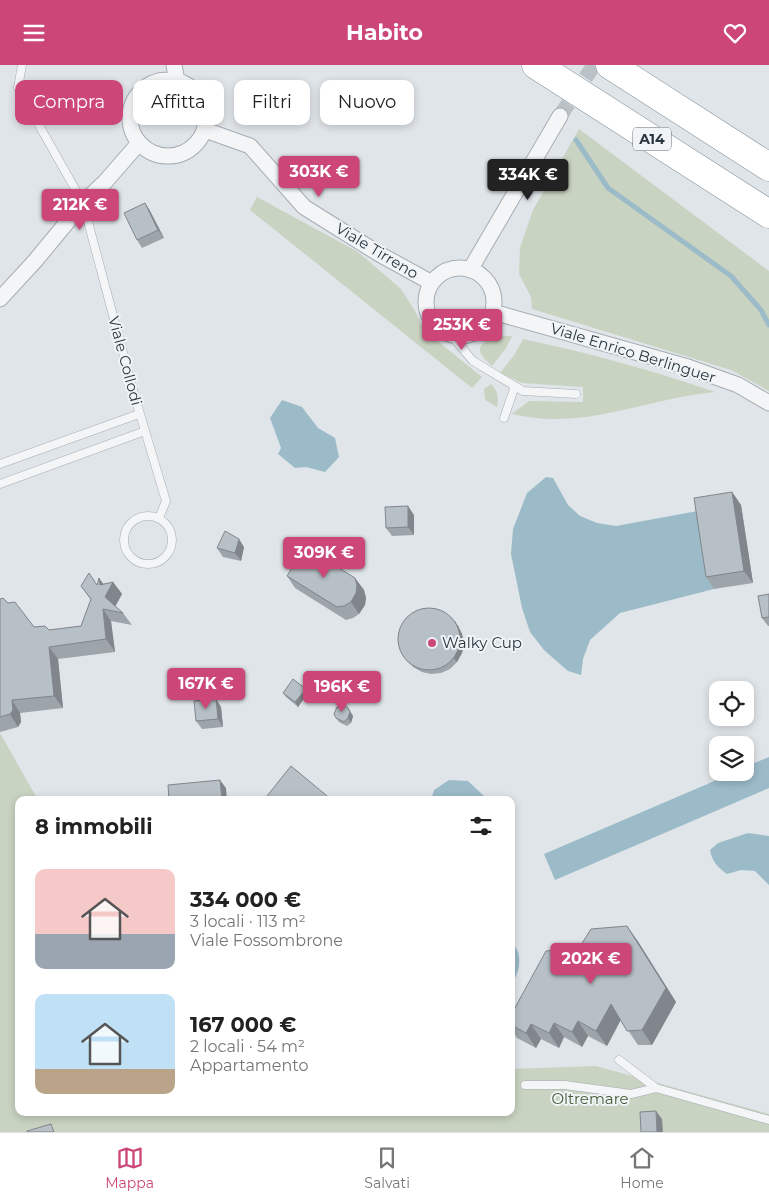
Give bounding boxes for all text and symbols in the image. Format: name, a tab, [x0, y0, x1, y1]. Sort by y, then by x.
icon: menu	[20, 19, 48, 47]
text: Habito	[346, 19, 423, 46]
icon: heart	[721, 19, 749, 47]
chip: Compra	[15, 80, 123, 125]
chip: Affitta	[133, 80, 224, 125]
chip: Filtri	[234, 80, 310, 125]
chip: Nuovo	[320, 80, 414, 125]
road number: A14	[633, 127, 671, 151]
pin: 303K €	[278, 155, 360, 198]
pin: 334K €	[487, 159, 569, 201]
text: 303K €	[290, 162, 349, 181]
text: 334K €	[498, 165, 558, 184]
pin: 212K €	[39, 189, 121, 231]
text: 212K €	[53, 195, 107, 214]
street label: Viale Tirreno	[332, 218, 422, 283]
pin: 253K €	[421, 309, 503, 351]
street label: Viale Collodi	[104, 314, 147, 408]
text: 253K €	[433, 315, 491, 334]
street label: Viale Enrico Berlinguer	[548, 318, 718, 387]
pin: 309K €	[283, 537, 365, 579]
text: 309K €	[294, 543, 354, 562]
place label: Walky Cup	[442, 633, 522, 652]
marker: Walky Cup	[426, 637, 438, 649]
pin: 167K €	[165, 667, 247, 710]
pin: 196K €	[301, 671, 383, 713]
text: 167K €	[178, 674, 234, 693]
text: 196K €	[314, 677, 370, 696]
map controls	[709, 681, 754, 781]
button: locate	[709, 681, 754, 726]
button: layers	[709, 736, 754, 781]
icon: filters	[467, 812, 495, 840]
text: 8 immobili	[35, 814, 152, 839]
text: 334 000 €	[190, 887, 301, 912]
icon: home	[75, 889, 135, 949]
text: 3 locali · 113 m²	[190, 912, 306, 931]
text: Viale Fossombrone	[190, 931, 343, 950]
pin: 202K €	[550, 943, 632, 985]
text: 202K €	[561, 949, 621, 968]
text: 167 000 €	[190, 1012, 296, 1037]
icon: home	[75, 1014, 135, 1074]
text: 2 locali · 54 m²	[190, 1037, 305, 1056]
text: Appartamento	[190, 1056, 309, 1075]
park label: Oltremare	[551, 1089, 629, 1108]
tab: Mappa	[105, 1144, 154, 1192]
tab: Salvati	[364, 1144, 410, 1192]
tab: Home	[620, 1144, 664, 1192]

